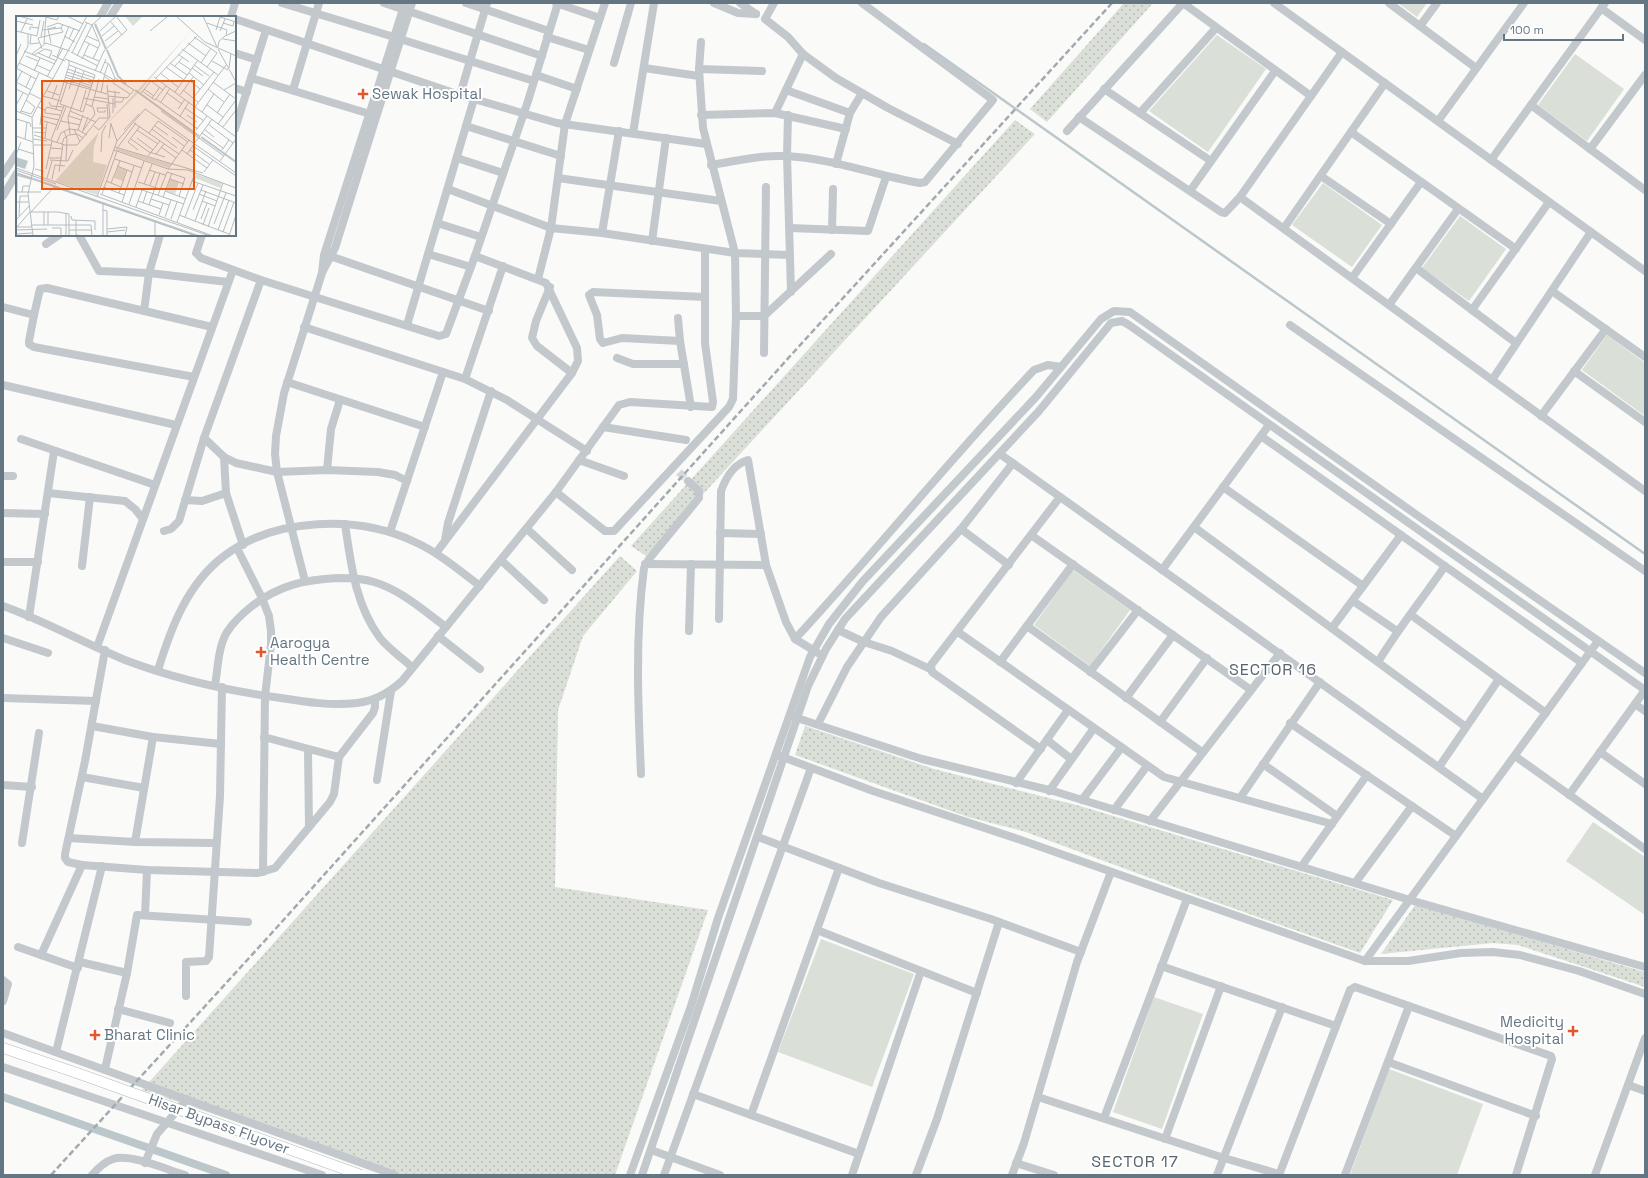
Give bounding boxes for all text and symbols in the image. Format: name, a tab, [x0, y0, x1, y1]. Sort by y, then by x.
inset map	[16, 16, 236, 236]
scale bar	[1504, 16, 1623, 42]
text: 100 m	[1510, 22, 1544, 38]
place label: Sewak Hospital	[372, 84, 482, 103]
marker: Sewak Hospital	[357, 88, 369, 100]
place label: Aarogya Health Centre	[270, 633, 370, 669]
marker: Aarogya Health Centre	[255, 646, 267, 658]
district label: SECTOR 16	[1229, 659, 1317, 680]
place label: Medicity Hospital	[1500, 1012, 1564, 1048]
place label: Bharat Clinic	[104, 1025, 195, 1044]
marker: Medicity Hospital	[1567, 1025, 1579, 1037]
marker: Bharat Clinic	[89, 1029, 101, 1041]
street label: Hisar Bypass Flyover	[146, 1089, 293, 1158]
district label: SECTOR 17	[1091, 1151, 1179, 1172]

